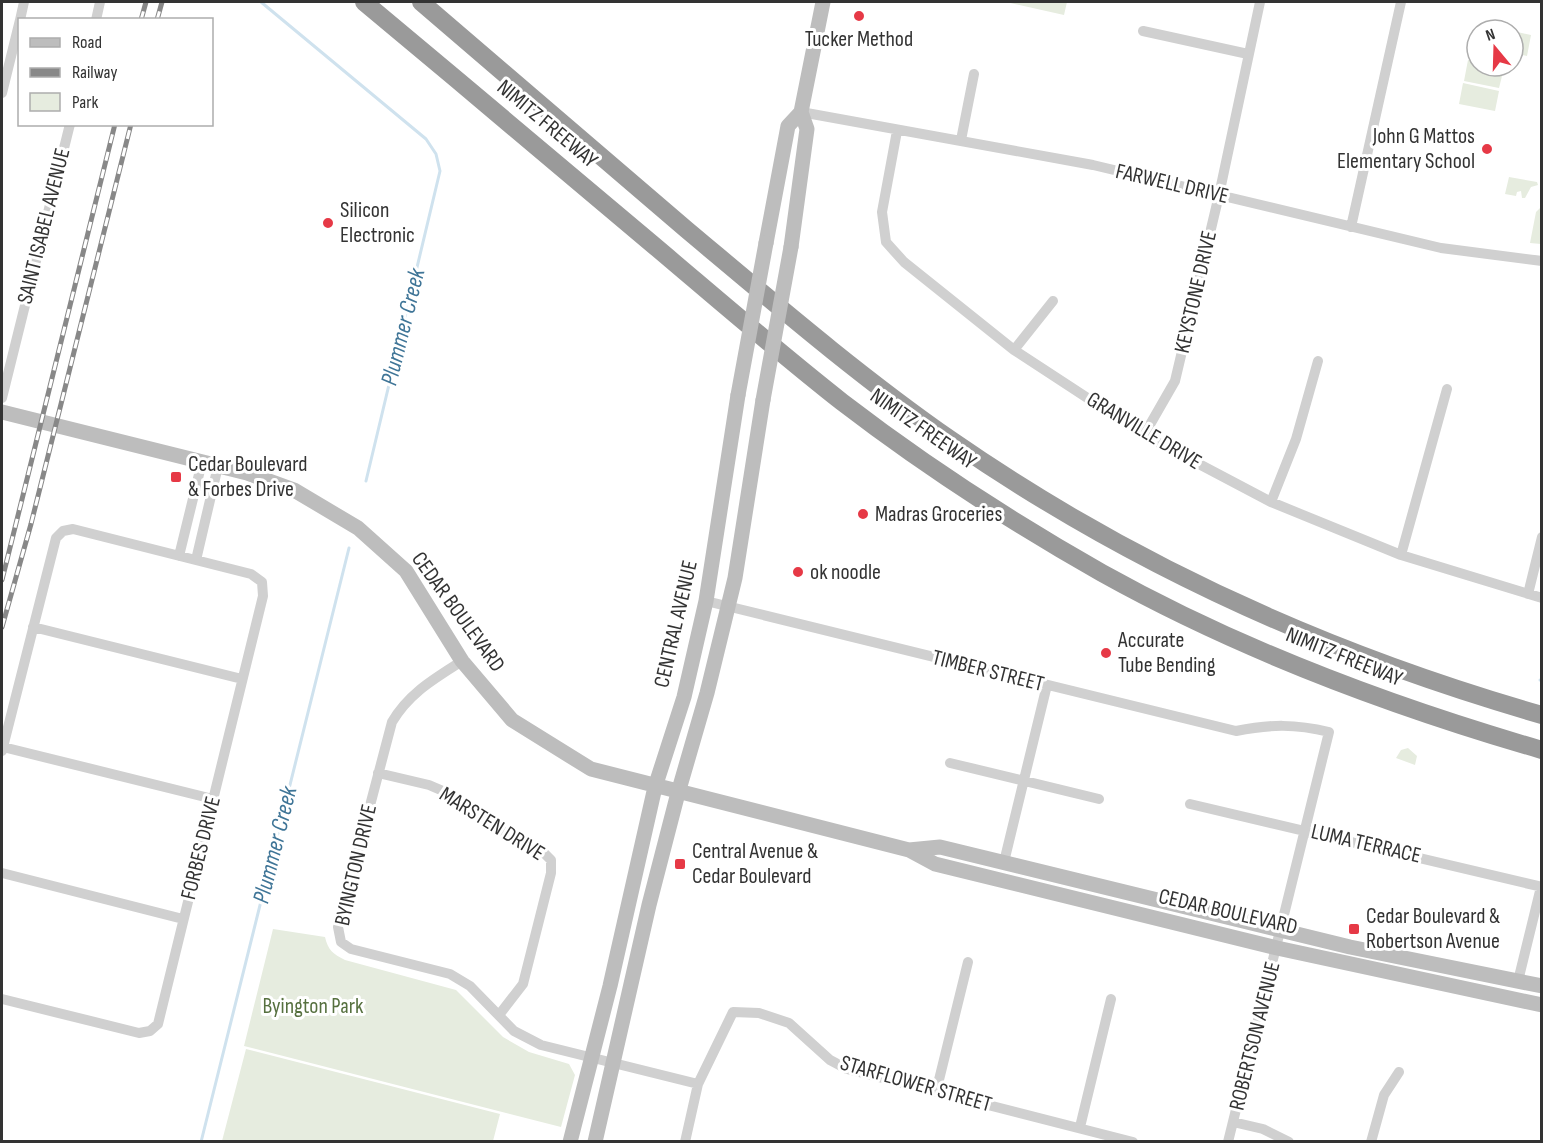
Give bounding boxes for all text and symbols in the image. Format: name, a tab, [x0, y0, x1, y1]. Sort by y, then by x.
marker: Tucker Method	[852, 9, 866, 23]
legend	[18, 18, 213, 126]
north arrow	[1465, 18, 1525, 78]
text: N	[1483, 25, 1498, 46]
place label: Tucker Method	[805, 26, 913, 53]
text: Road	[72, 32, 102, 53]
text: Railway	[72, 62, 117, 83]
street label: NIMITZ FREEWAY	[491, 74, 603, 174]
text: Park	[72, 92, 98, 113]
place label: John G Mattos Elementary School	[1337, 123, 1475, 175]
marker: John G Mattos Elementary School	[1480, 142, 1494, 156]
street label: SAINT ISABEL AVENUE	[12, 145, 76, 307]
street label: FARWELL DRIVE	[1113, 158, 1231, 210]
place label: Silicon Electronic	[340, 197, 415, 249]
marker: Silicon Electronic	[321, 216, 335, 230]
street label: KEYSTONE DRIVE	[1169, 228, 1223, 356]
water label: Plummer Creek	[374, 264, 432, 389]
street label: NIMITZ FREEWAY	[865, 383, 981, 475]
street label: GRANVILLE DRIVE	[1082, 386, 1206, 476]
place label: Cedar Boulevard & Forbes Drive	[188, 451, 307, 503]
marker: Cedar Boulevard & Forbes Drive	[169, 470, 183, 484]
place label: Madras Groceries	[875, 501, 1002, 528]
marker: Madras Groceries	[856, 507, 870, 521]
street label: CEDAR BOULEVARD	[405, 547, 511, 677]
street label: CENTRAL AVENUE	[648, 558, 704, 690]
place label: ok noodle	[810, 559, 881, 586]
marker: ok noodle	[791, 565, 805, 579]
street label: NIMITZ FREEWAY	[1282, 621, 1406, 693]
place label: Accurate Tube Bending	[1117, 627, 1216, 679]
street label: TIMBER STREET	[929, 644, 1047, 698]
marker: Accurate Tube Bending	[1099, 646, 1113, 660]
street label: MARSTEN DRIVE	[434, 781, 550, 867]
water label: Plummer Creek	[246, 782, 304, 907]
street label: FORBES DRIVE	[175, 794, 227, 902]
street label: BYINGTON DRIVE	[329, 802, 383, 928]
street label: LUMA TERRACE	[1308, 818, 1424, 870]
place label: Central Avenue & Cedar Boulevard	[692, 838, 818, 890]
marker: Central Avenue & Cedar Boulevard	[673, 857, 687, 871]
street label: CEDAR BOULEVARD	[1156, 883, 1300, 941]
place label: Cedar Boulevard & Robertson Avenue	[1366, 903, 1500, 955]
marker: Cedar Boulevard & Robertson Avenue	[1347, 922, 1361, 936]
street label: ROBERTSON AVENUE	[1223, 959, 1287, 1113]
park label: Byington Park	[262, 993, 364, 1020]
street label: STARFLOWER STREET	[837, 1049, 995, 1119]

